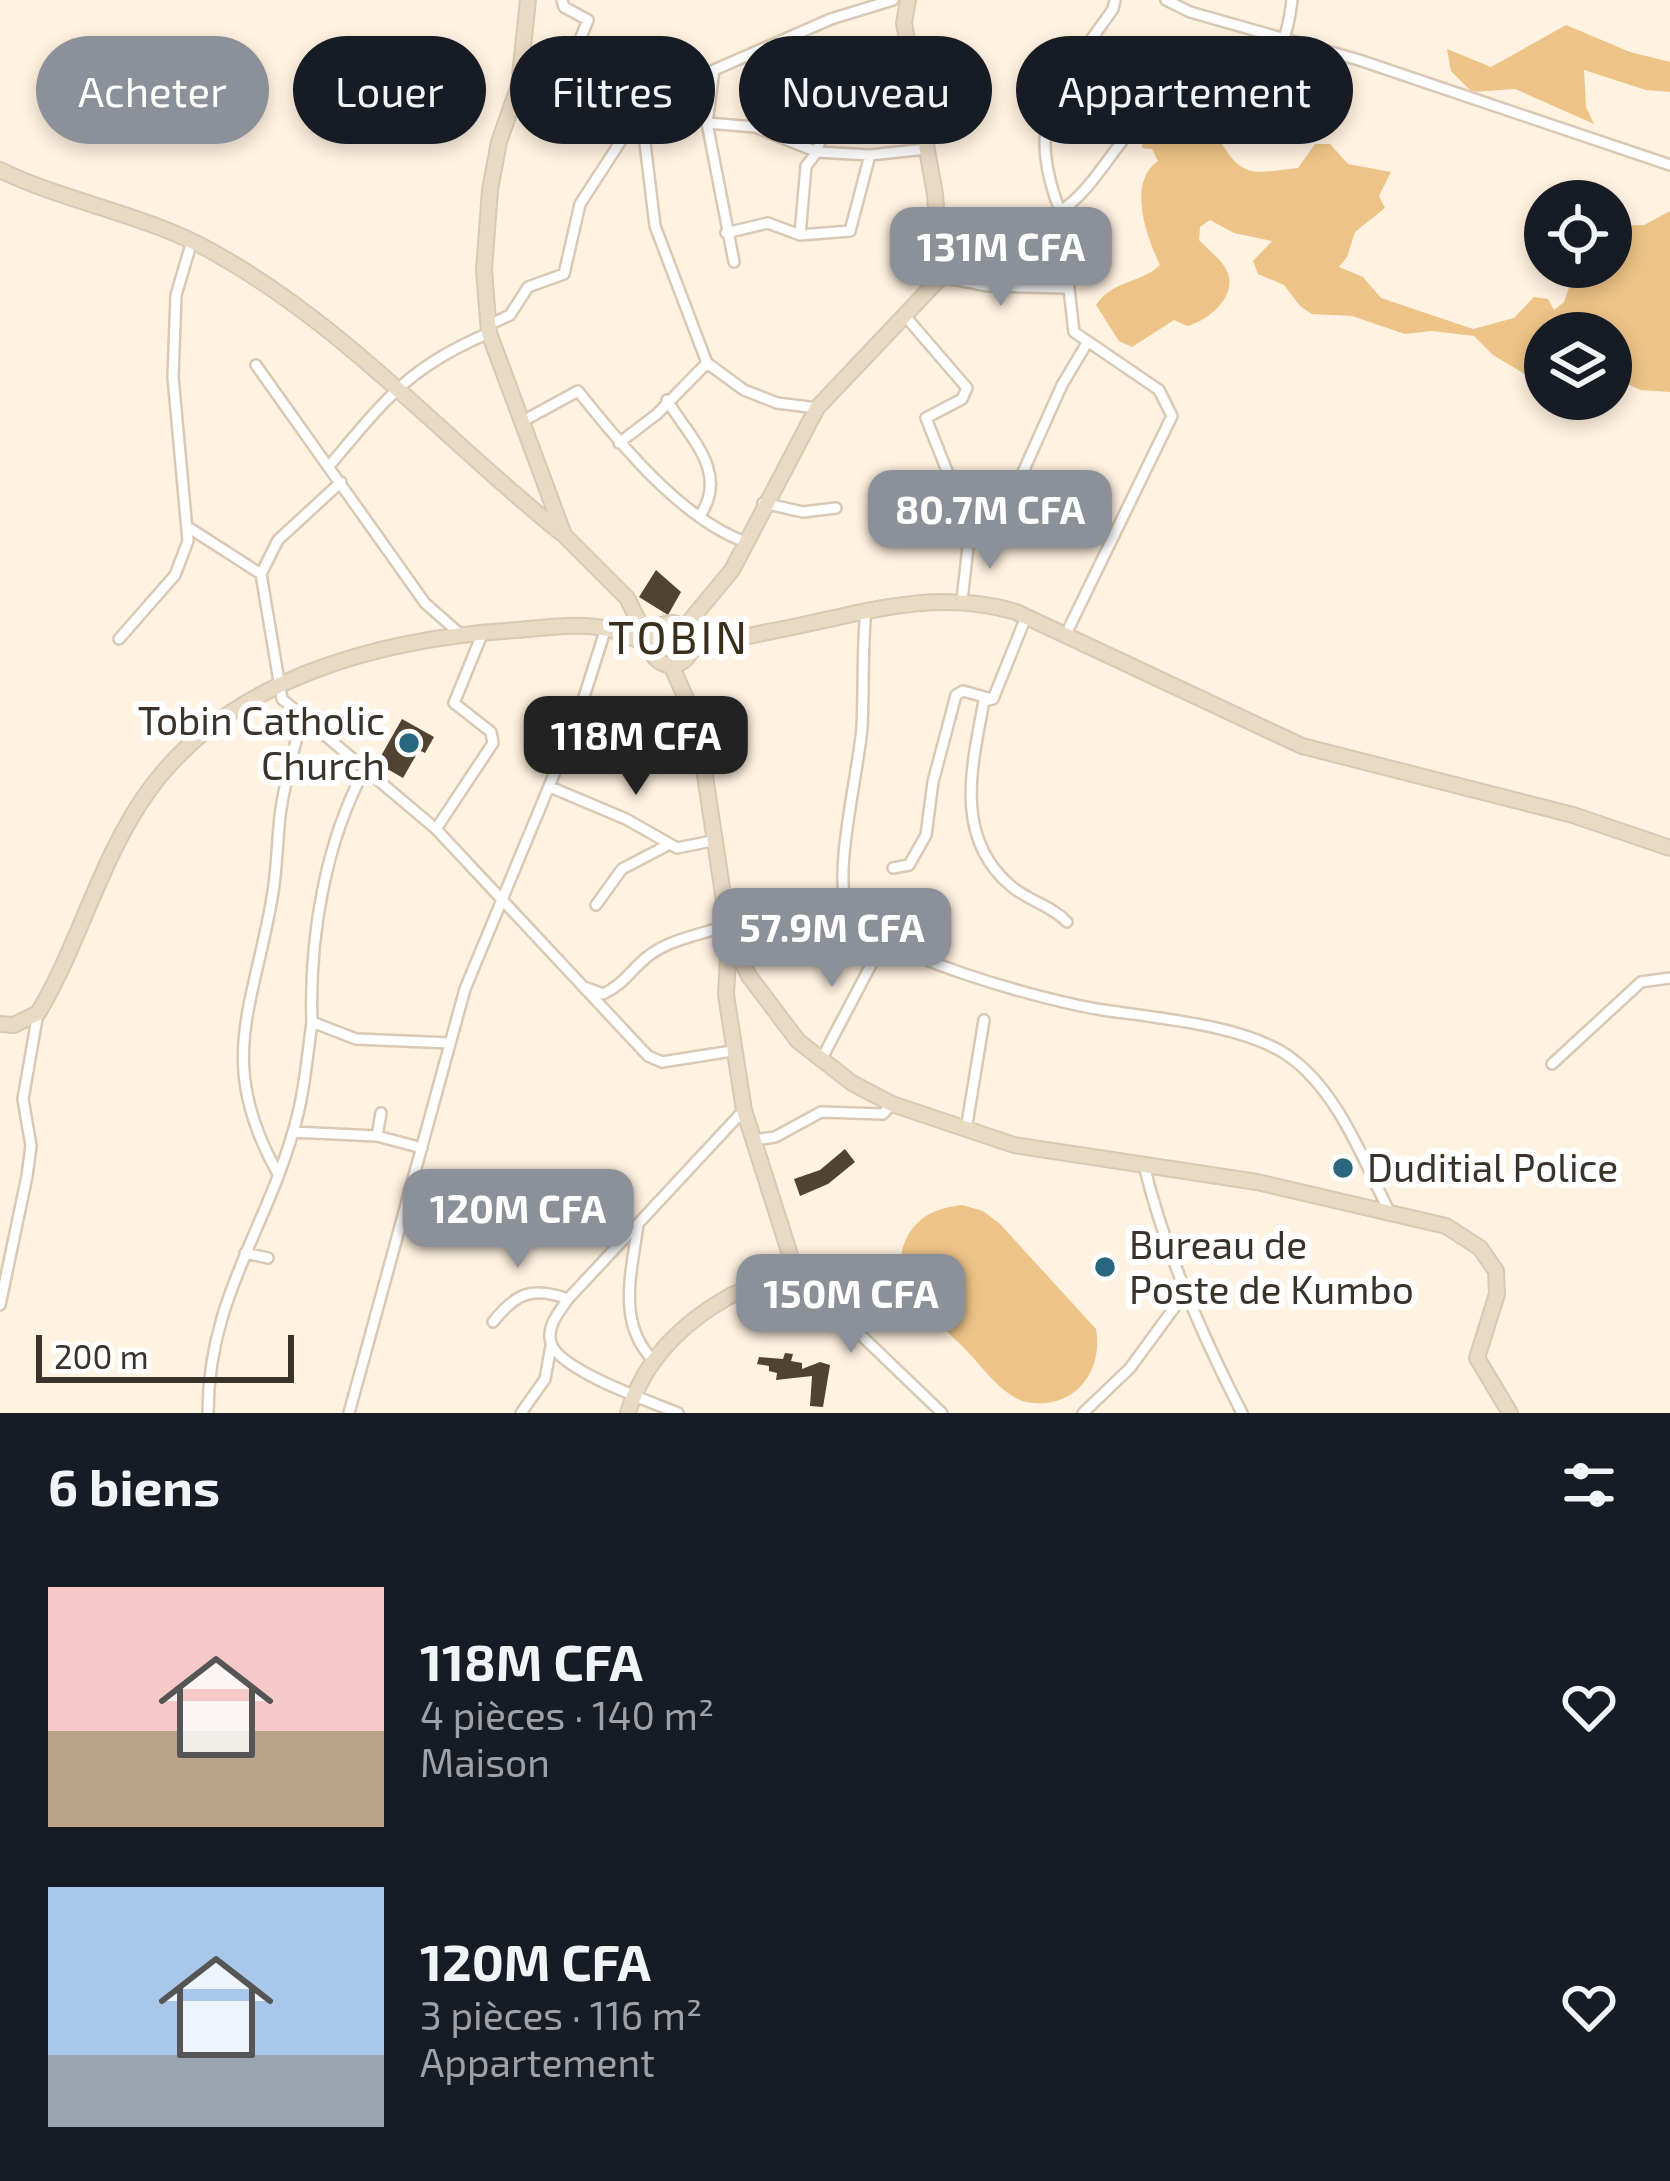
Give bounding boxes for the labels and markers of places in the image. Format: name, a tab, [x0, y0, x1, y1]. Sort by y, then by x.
pin: 131M CFA	[877, 207, 1125, 309]
pin: 80.7M CFA	[853, 470, 1127, 572]
place label: Tobin Catholic Church	[138, 696, 385, 788]
pin: 118M CFA	[512, 696, 760, 798]
marker: Tobin Catholic Church	[396, 730, 422, 756]
pin: 57.9M CFA	[695, 888, 969, 990]
place label: Duditial Police	[1367, 1143, 1618, 1190]
marker: Duditial Police	[1330, 1155, 1356, 1181]
pin: 120M CFA	[394, 1169, 642, 1271]
place label: Bureau de Poste de Kumbo	[1129, 1220, 1414, 1312]
pin: 150M CFA	[727, 1254, 975, 1356]
marker: Bureau de Poste de Kumbo	[1092, 1254, 1118, 1280]

